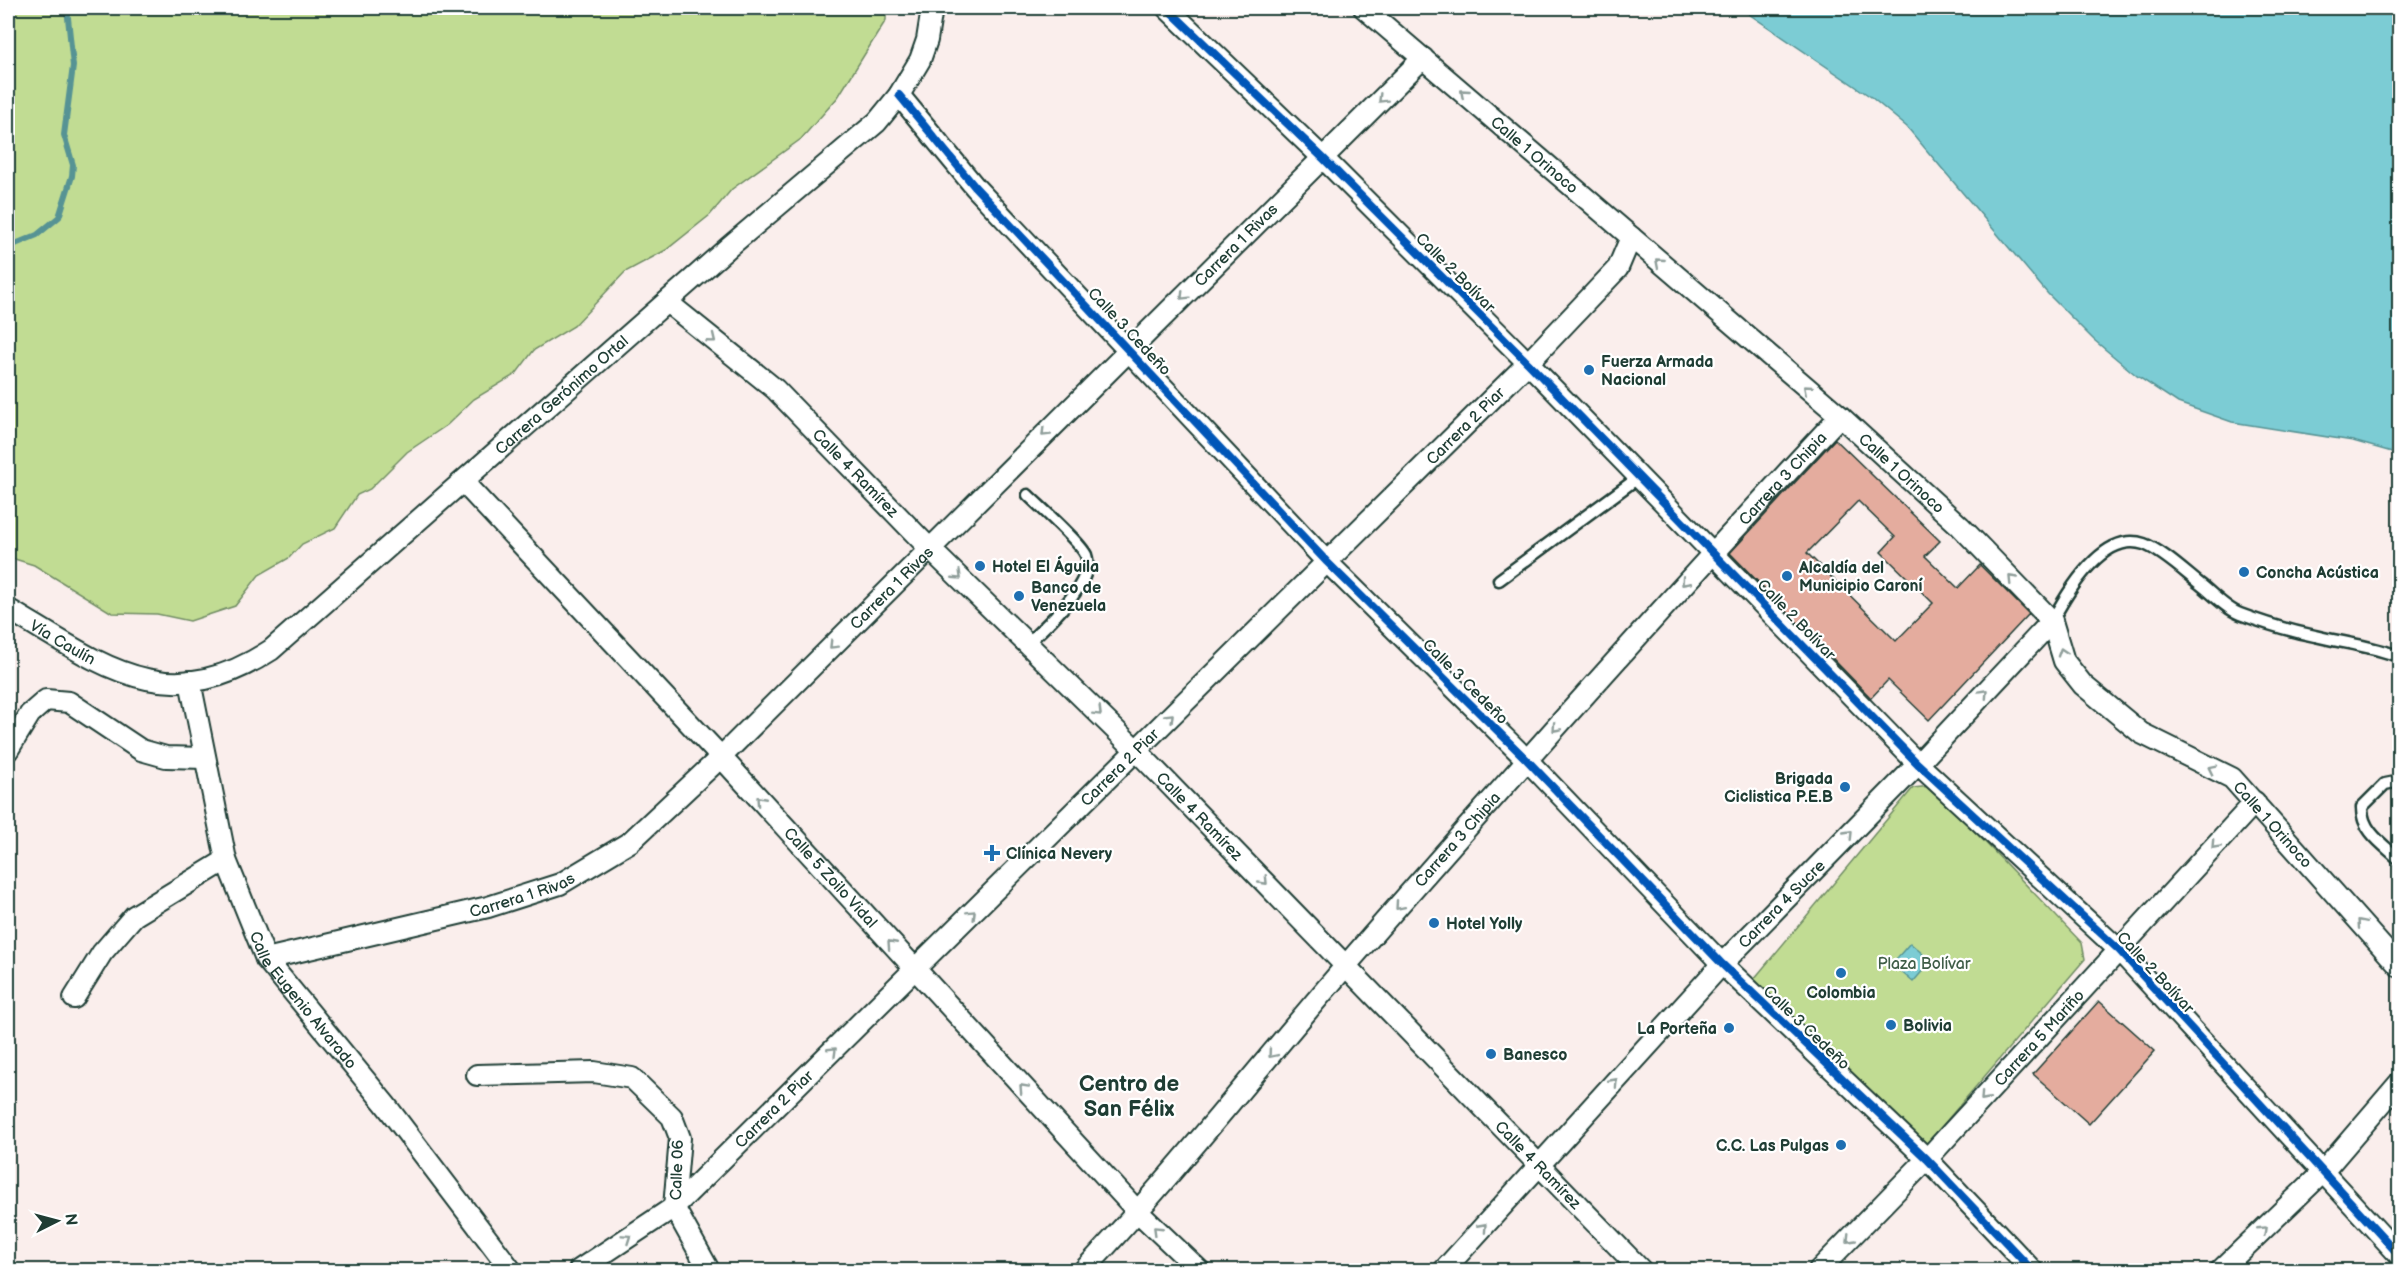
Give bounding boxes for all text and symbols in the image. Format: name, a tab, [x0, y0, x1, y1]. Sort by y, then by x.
one-way arrow	[1460, 90, 1471, 101]
one-way arrow	[1378, 92, 1389, 103]
street label: Calle 1 Orinoco	[1486, 113, 1582, 198]
street label: Carrera 1 Rivas	[1191, 200, 1282, 291]
street label: Calle 2 Bolívar	[1411, 229, 1499, 317]
one-way arrow	[1655, 258, 1666, 269]
street label: Calle 3 Cedeño	[1083, 284, 1174, 380]
one-way arrow	[1180, 289, 1190, 300]
one-way arrow	[706, 331, 717, 342]
street label: Carrera Gerónimo Ortal	[492, 332, 633, 459]
place label: Fuerza Armada Nacional	[1601, 353, 1713, 390]
marker: Fuerza Armada Nacional	[1582, 363, 1596, 377]
street label: Carrera 2 Piar	[1423, 383, 1509, 469]
one-way arrow	[1803, 385, 1814, 396]
street label: Calle 4 Ramírez	[808, 425, 902, 522]
one-way arrow	[1042, 426, 1053, 437]
street label: Carrera 3 Chipia	[1736, 428, 1831, 530]
street label: Calle 1 Orinoco	[1854, 430, 1948, 518]
street label: Carrera 1 Rivas	[847, 543, 938, 634]
place label: Hotel El Águila	[992, 555, 1099, 577]
marker: Hotel El Águila	[973, 559, 987, 573]
place label: Alcaldía del Municipio Caroní	[1798, 559, 1923, 596]
place label: Concha Acústica	[2256, 564, 2379, 583]
marker: Concha Acústica	[2237, 565, 2251, 579]
one-way arrow	[952, 569, 962, 580]
marker: Alcaldía del Municipio Caroní	[1780, 569, 1794, 583]
one-way arrow	[1681, 575, 1692, 586]
one-way arrow	[2008, 575, 2019, 586]
street label: Calle 2 Bolívar	[1753, 576, 1839, 664]
place label: Banco de Venezuela	[1031, 579, 1106, 616]
marker: Banco de Venezuela	[1012, 589, 1026, 603]
street label: Vía Caulín	[26, 617, 98, 670]
street label: Calle 3 Cedeño	[1418, 635, 1512, 729]
one-way arrow	[829, 638, 840, 649]
one-way arrow	[2056, 647, 2069, 658]
one-way arrow	[1977, 690, 1988, 700]
one-way arrow	[1090, 705, 1101, 716]
one-way arrow	[1163, 713, 1173, 724]
one-way arrow	[1552, 721, 1563, 732]
street label: Carrera 2 Piar	[1077, 725, 1164, 811]
one-way arrow	[2207, 764, 2218, 776]
street label: Calle 4 Ramírez	[1152, 769, 1246, 865]
place label: Brigada Ciclistica P.E.B	[1724, 770, 1833, 807]
street label: Calle 1 Orinoco	[2229, 778, 2315, 872]
marker: Brigada Ciclistica P.E.B	[1838, 780, 1852, 794]
street label: Carrera 3 Chipia	[1411, 789, 1505, 891]
one-way arrow	[756, 796, 767, 807]
street label: Calle 5 Zoilo Vidal	[779, 824, 881, 932]
one-way arrow	[1841, 830, 1852, 841]
one-way arrow	[2211, 838, 2222, 849]
marker: Clínica Nevery	[983, 844, 1001, 862]
place label: Clínica Nevery	[1006, 845, 1113, 864]
street label: Carrera 4 Sucre	[1735, 856, 1830, 953]
street label: Carrera 1 Rivas	[468, 869, 579, 922]
one-way arrow	[1257, 875, 1268, 885]
one-way arrow	[1395, 899, 1406, 910]
one-way arrow	[964, 910, 975, 921]
place label: Hotel Yolly	[1446, 915, 1523, 934]
marker: Hotel Yolly	[1427, 916, 1441, 930]
one-way arrow	[2357, 919, 2368, 930]
street label: Calle 2 Bolívar	[2112, 928, 2198, 1018]
street label: Calle Eugenio Alvarado	[245, 929, 360, 1073]
one-way arrow	[887, 941, 898, 951]
park label: Plaza Bolívar	[1877, 955, 1971, 974]
marker: Colombia	[1834, 966, 1848, 980]
street label: Calle 3 Cedeño	[1759, 982, 1853, 1074]
place label: Colombia	[1806, 984, 1876, 1003]
street label: Carrera 5 Mariño	[1991, 986, 2089, 1091]
place label: Bolivia	[1903, 1017, 1952, 1036]
marker: Bolivia	[1884, 1018, 1898, 1032]
place label: La Porteña	[1637, 1020, 1717, 1039]
marker: La Porteña	[1722, 1021, 1736, 1035]
place label: Banesco	[1503, 1046, 1567, 1065]
one-way arrow	[825, 1047, 836, 1058]
one-way arrow	[1269, 1047, 1280, 1058]
marker: Banesco	[1484, 1047, 1498, 1061]
street label: Carrera 2 Piar	[732, 1067, 818, 1152]
district label: Centro de San Félix	[1079, 1071, 1179, 1123]
one-way arrow	[1607, 1078, 1618, 1089]
one-way arrow	[1020, 1084, 1031, 1095]
one-way arrow	[1980, 1091, 1991, 1101]
street label: Calle 4 Ramírez	[1490, 1117, 1585, 1214]
place label: C.C. Las Pulgas	[1716, 1137, 1829, 1156]
marker: C.C. Las Pulgas	[1834, 1138, 1848, 1152]
street label: Calle 06	[667, 1139, 688, 1201]
north arrow	[27, 1191, 87, 1251]
text: N	[60, 1213, 81, 1227]
one-way arrow	[1476, 1223, 1487, 1234]
one-way arrow	[1153, 1226, 1163, 1237]
one-way arrow	[2256, 1226, 2266, 1237]
one-way arrow	[1846, 1232, 1857, 1242]
one-way arrow	[620, 1234, 631, 1245]

